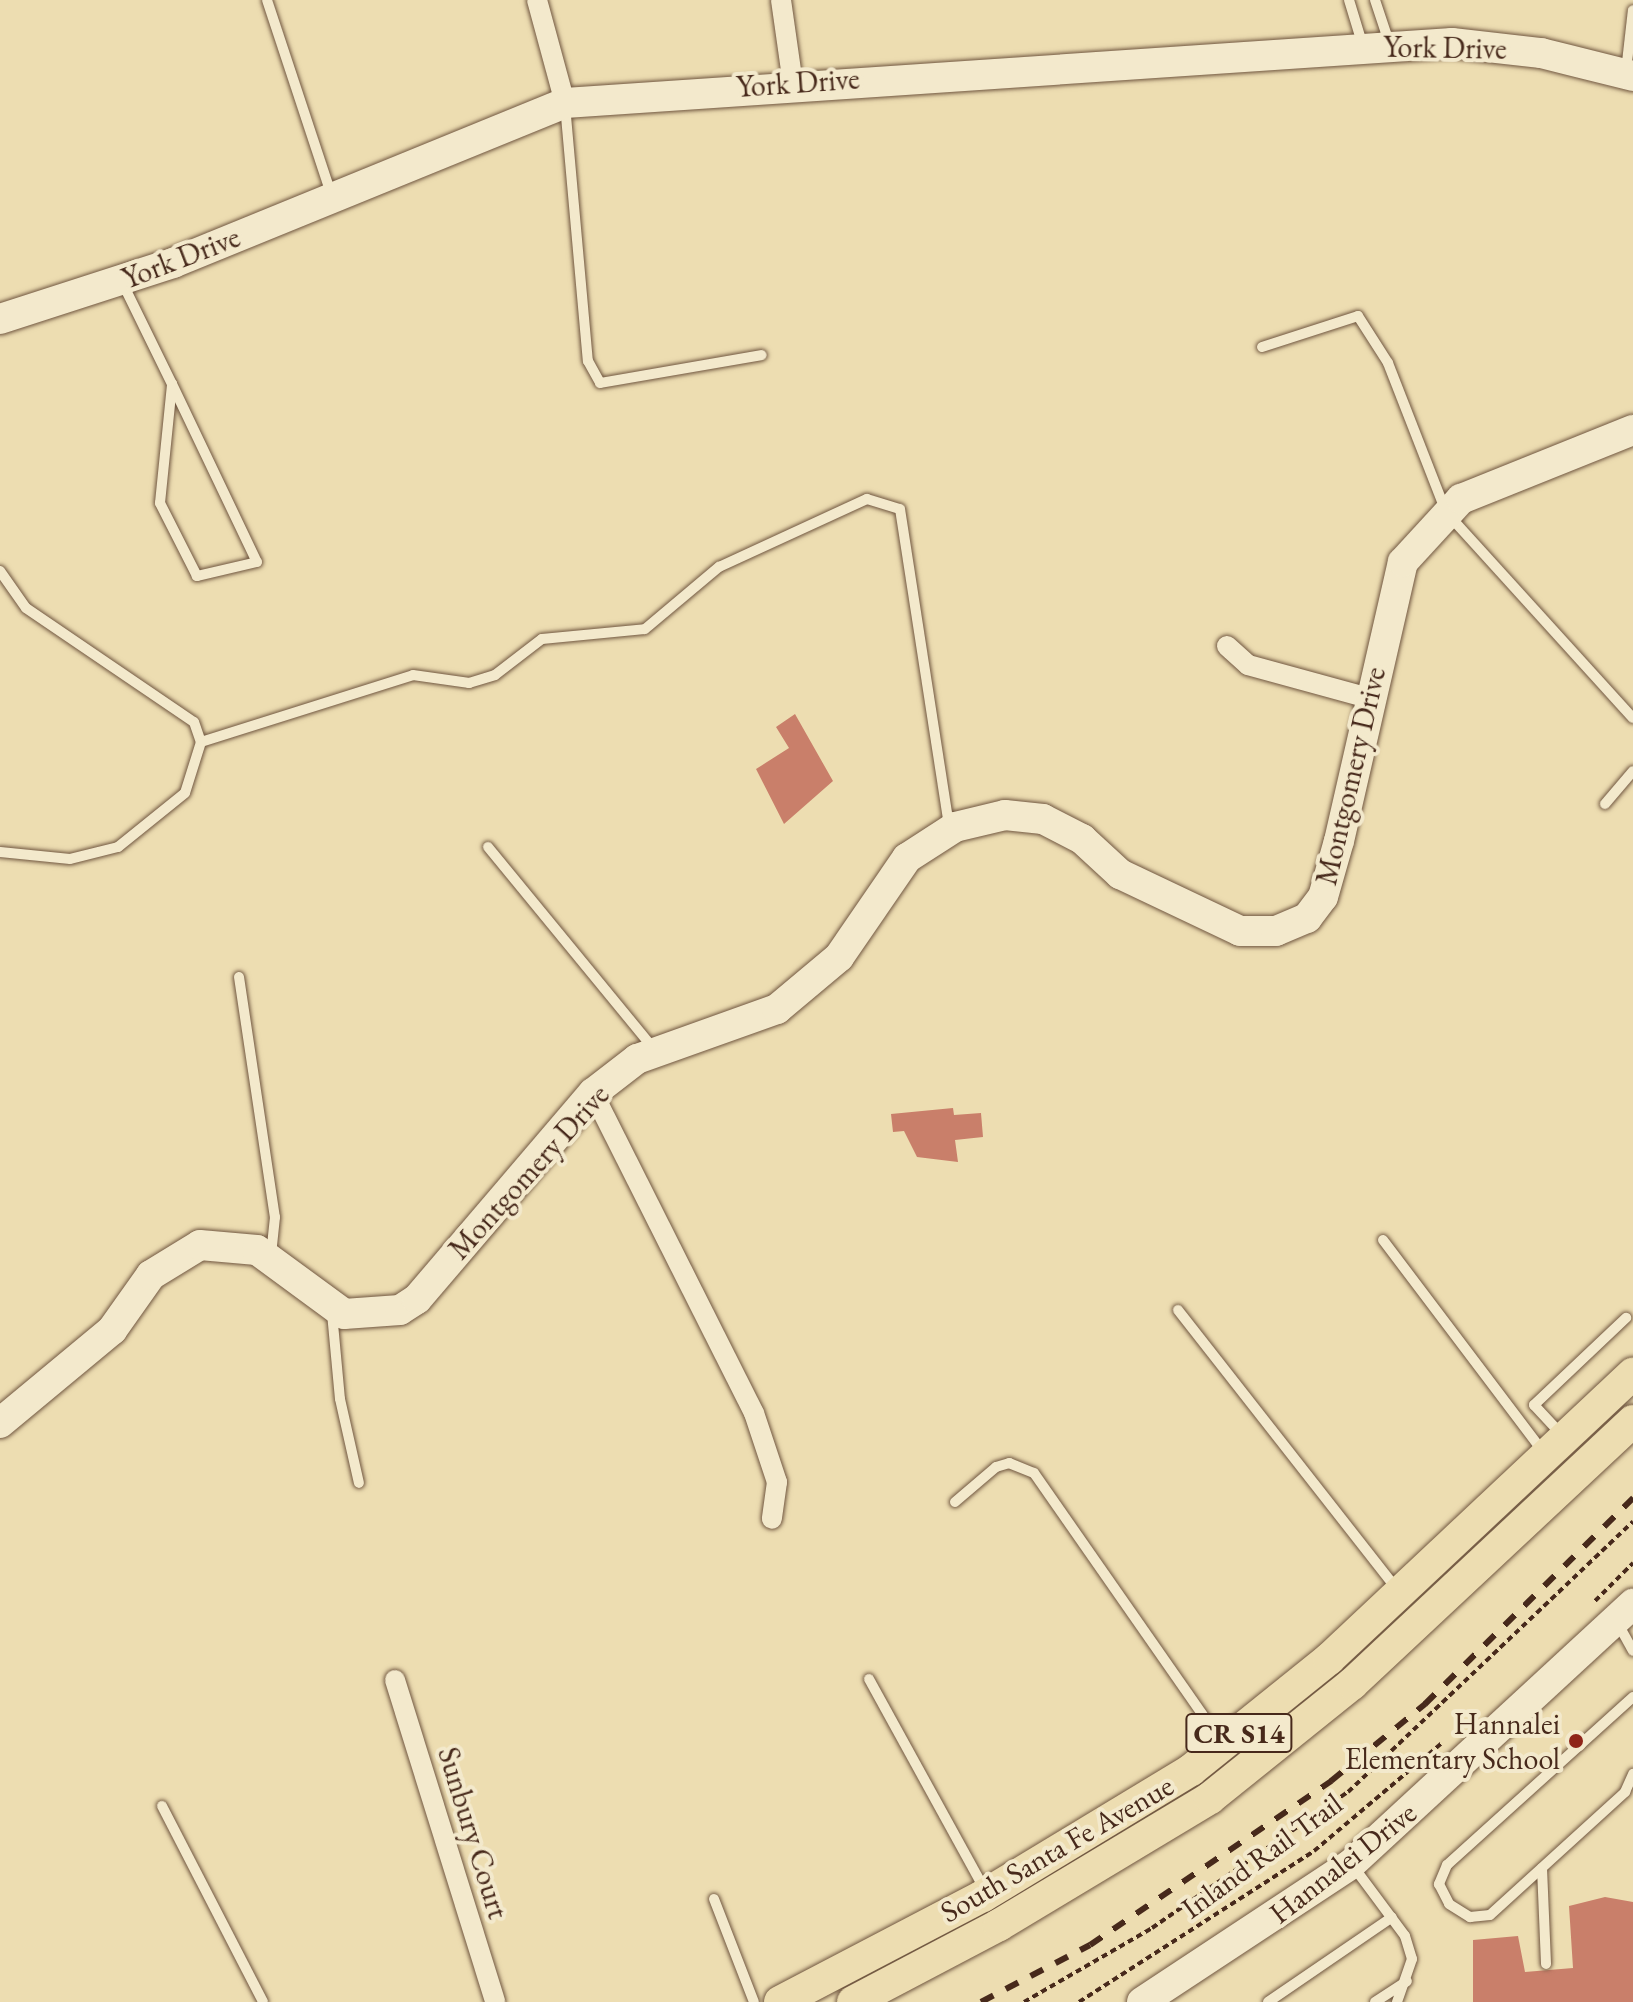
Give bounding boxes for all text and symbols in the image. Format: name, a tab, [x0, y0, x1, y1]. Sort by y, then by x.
street label: York Drive	[1383, 29, 1507, 67]
street label: York Drive	[735, 61, 861, 105]
street label: York Drive	[117, 219, 245, 297]
street label: Montgomery Drive	[1308, 663, 1394, 889]
street label: Montgomery Drive	[441, 1077, 617, 1267]
place label: Hannalei Elementary School	[1345, 1706, 1560, 1776]
road number: CR S14	[1185, 1709, 1293, 1757]
marker: Hannalei Elementary School	[1567, 1732, 1585, 1750]
street label: Sunbury Court	[430, 1743, 516, 1923]
street label: South Santa Fe Avenue	[934, 1768, 1180, 1930]
street label: Inland Rail Trail	[1175, 1786, 1349, 1926]
street label: Hannalei Drive	[1262, 1795, 1424, 1931]

